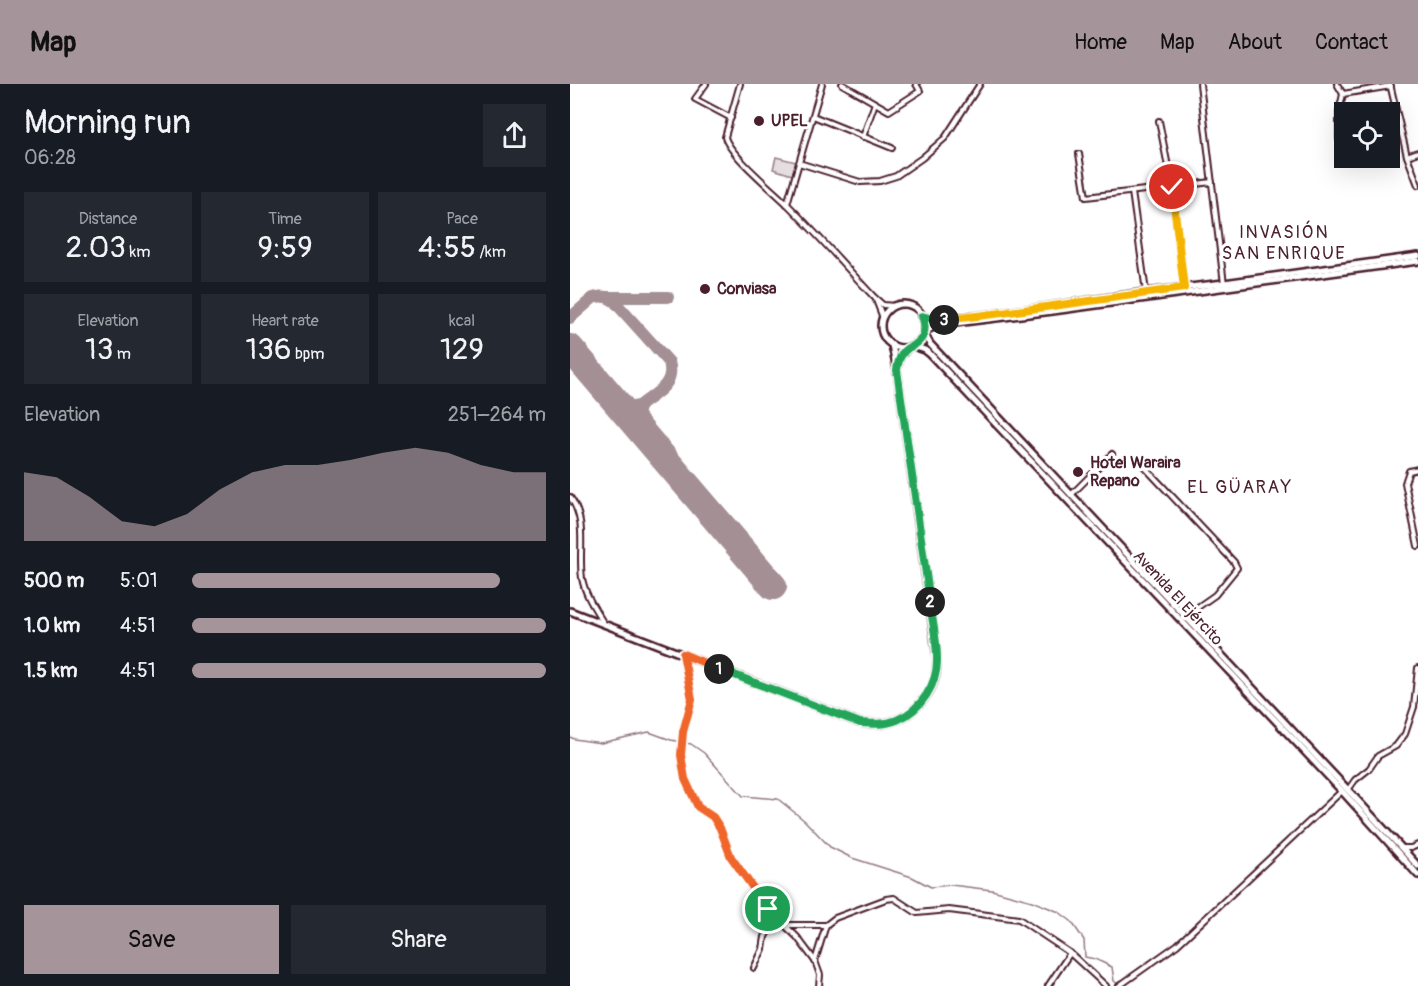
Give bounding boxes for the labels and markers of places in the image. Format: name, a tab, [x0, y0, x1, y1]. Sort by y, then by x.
place label: UPEL	[771, 111, 808, 131]
marker: UPEL	[752, 114, 766, 128]
pin	[1146, 161, 1197, 212]
place label: Conviasa	[717, 279, 777, 299]
marker: Conviasa	[698, 282, 712, 296]
pin: 3	[929, 305, 959, 335]
place label: Hotel Waraira Repano	[1090, 453, 1181, 491]
marker: Hotel Waraira Repano	[1071, 465, 1085, 479]
pin: 2	[915, 587, 945, 617]
pin: 1	[704, 654, 734, 684]
pin	[742, 883, 793, 934]

